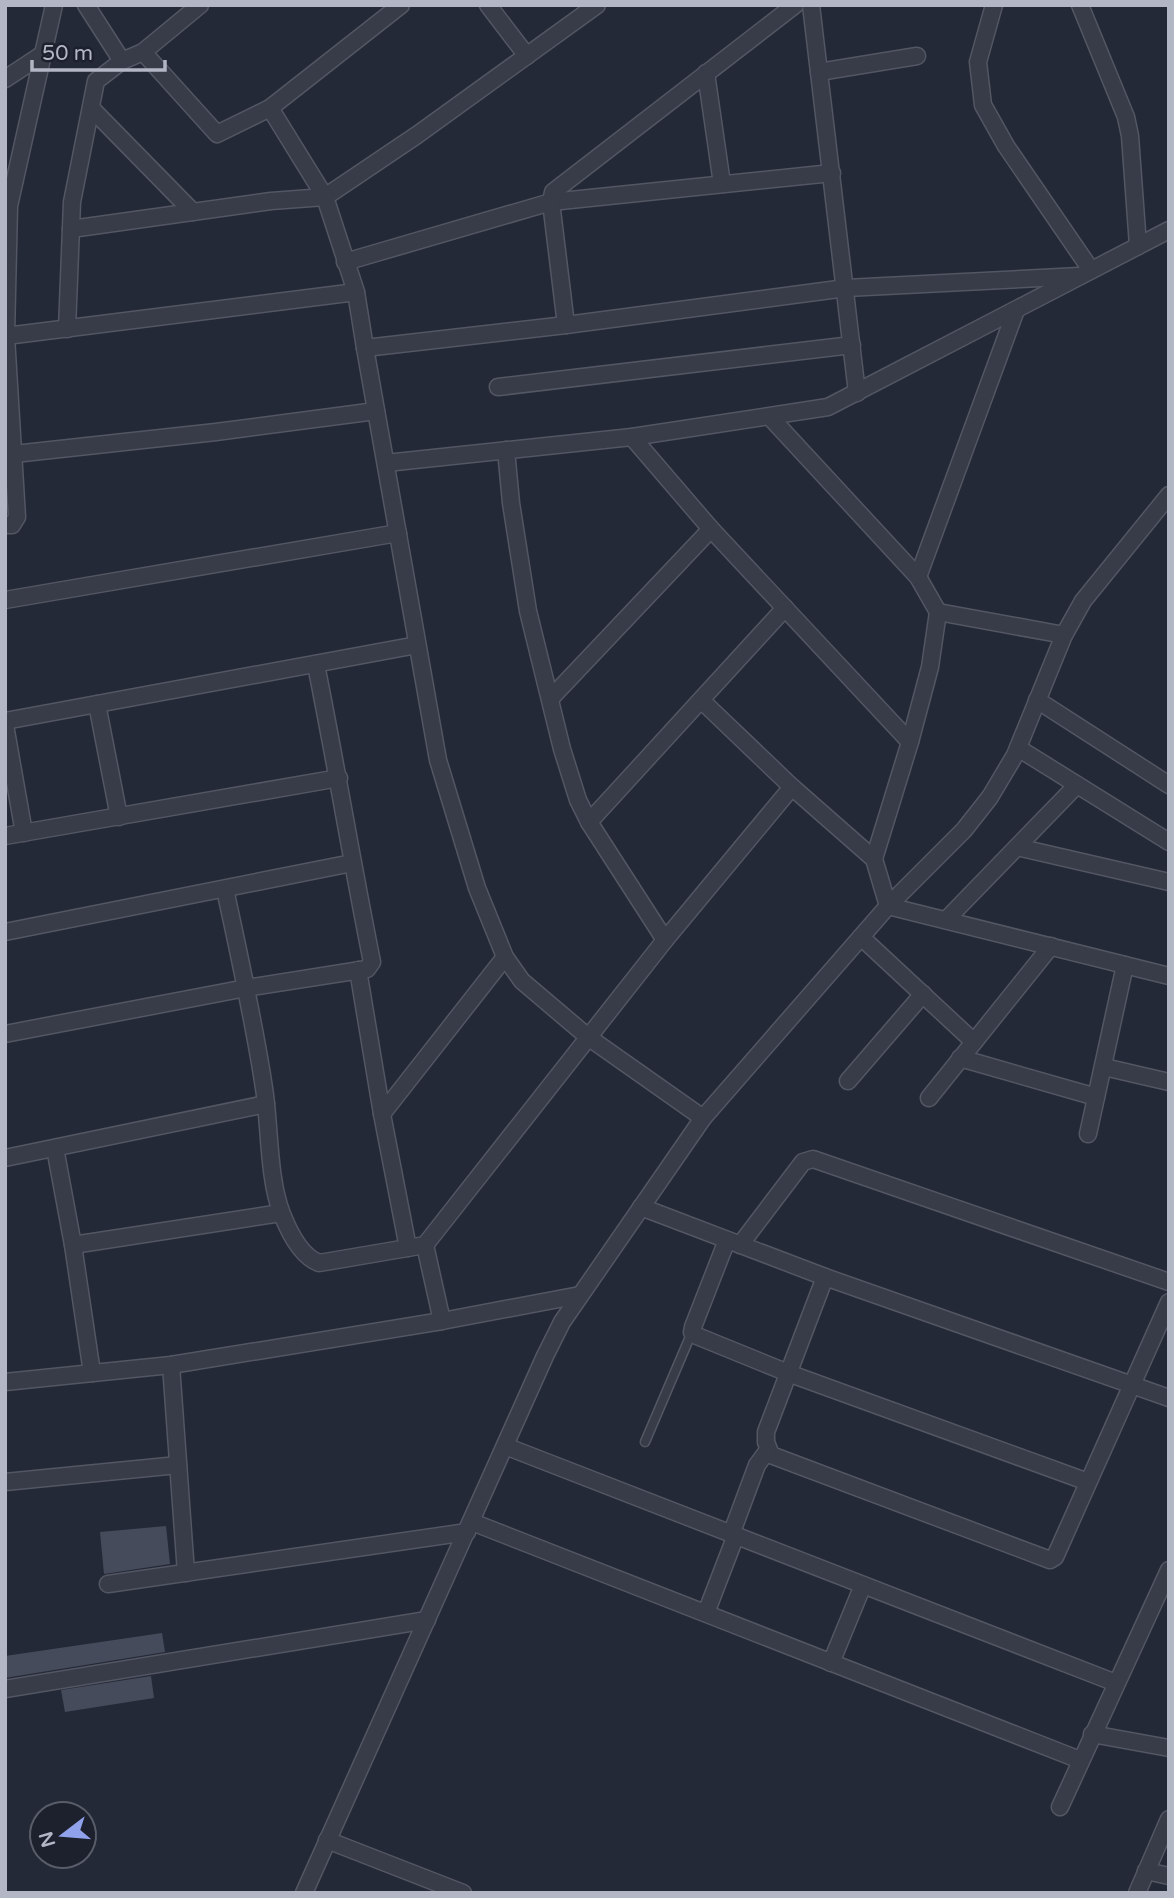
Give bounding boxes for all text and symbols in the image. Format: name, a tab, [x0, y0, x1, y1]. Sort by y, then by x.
scale bar	[32, 28, 164, 72]
text: 50 m	[42, 41, 93, 66]
north arrow	[28, 1800, 98, 1870]
text: N	[35, 1829, 60, 1850]

